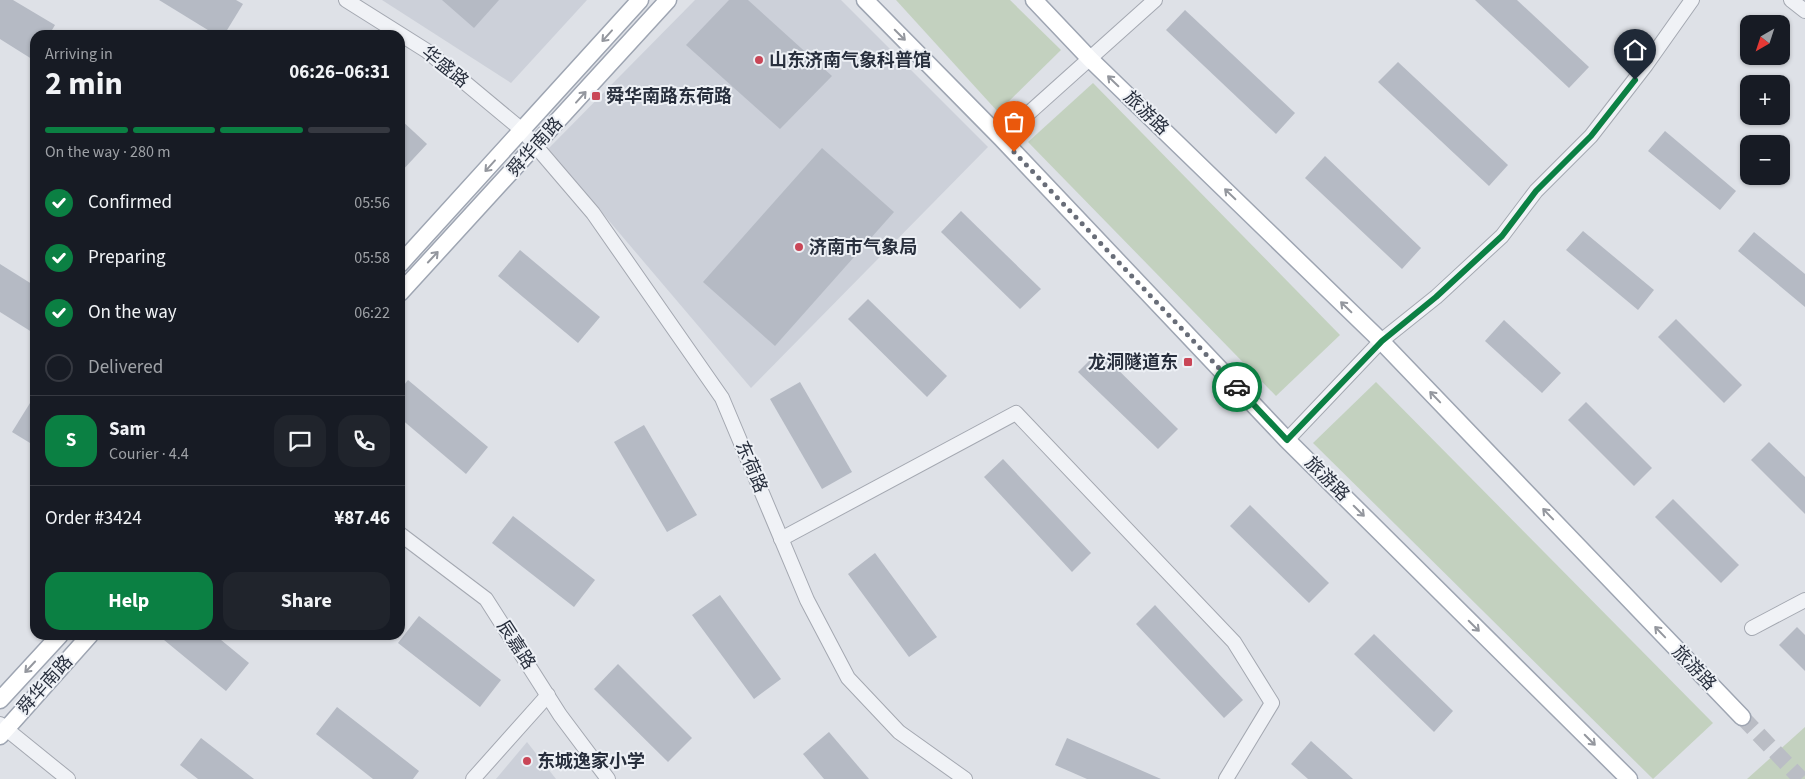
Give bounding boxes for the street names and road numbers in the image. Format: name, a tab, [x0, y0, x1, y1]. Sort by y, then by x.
street label: 华盛路	[416, 40, 474, 94]
street label: 旅游路	[1118, 85, 1174, 141]
street label: 舜华南路	[502, 112, 568, 182]
street label: 东荷路	[729, 437, 773, 497]
street label: 旅游路	[1299, 451, 1355, 507]
street label: 辰嘉路	[491, 616, 541, 674]
street label: 旅游路	[1666, 640, 1722, 696]
street label: 舜华南路	[12, 650, 78, 720]

